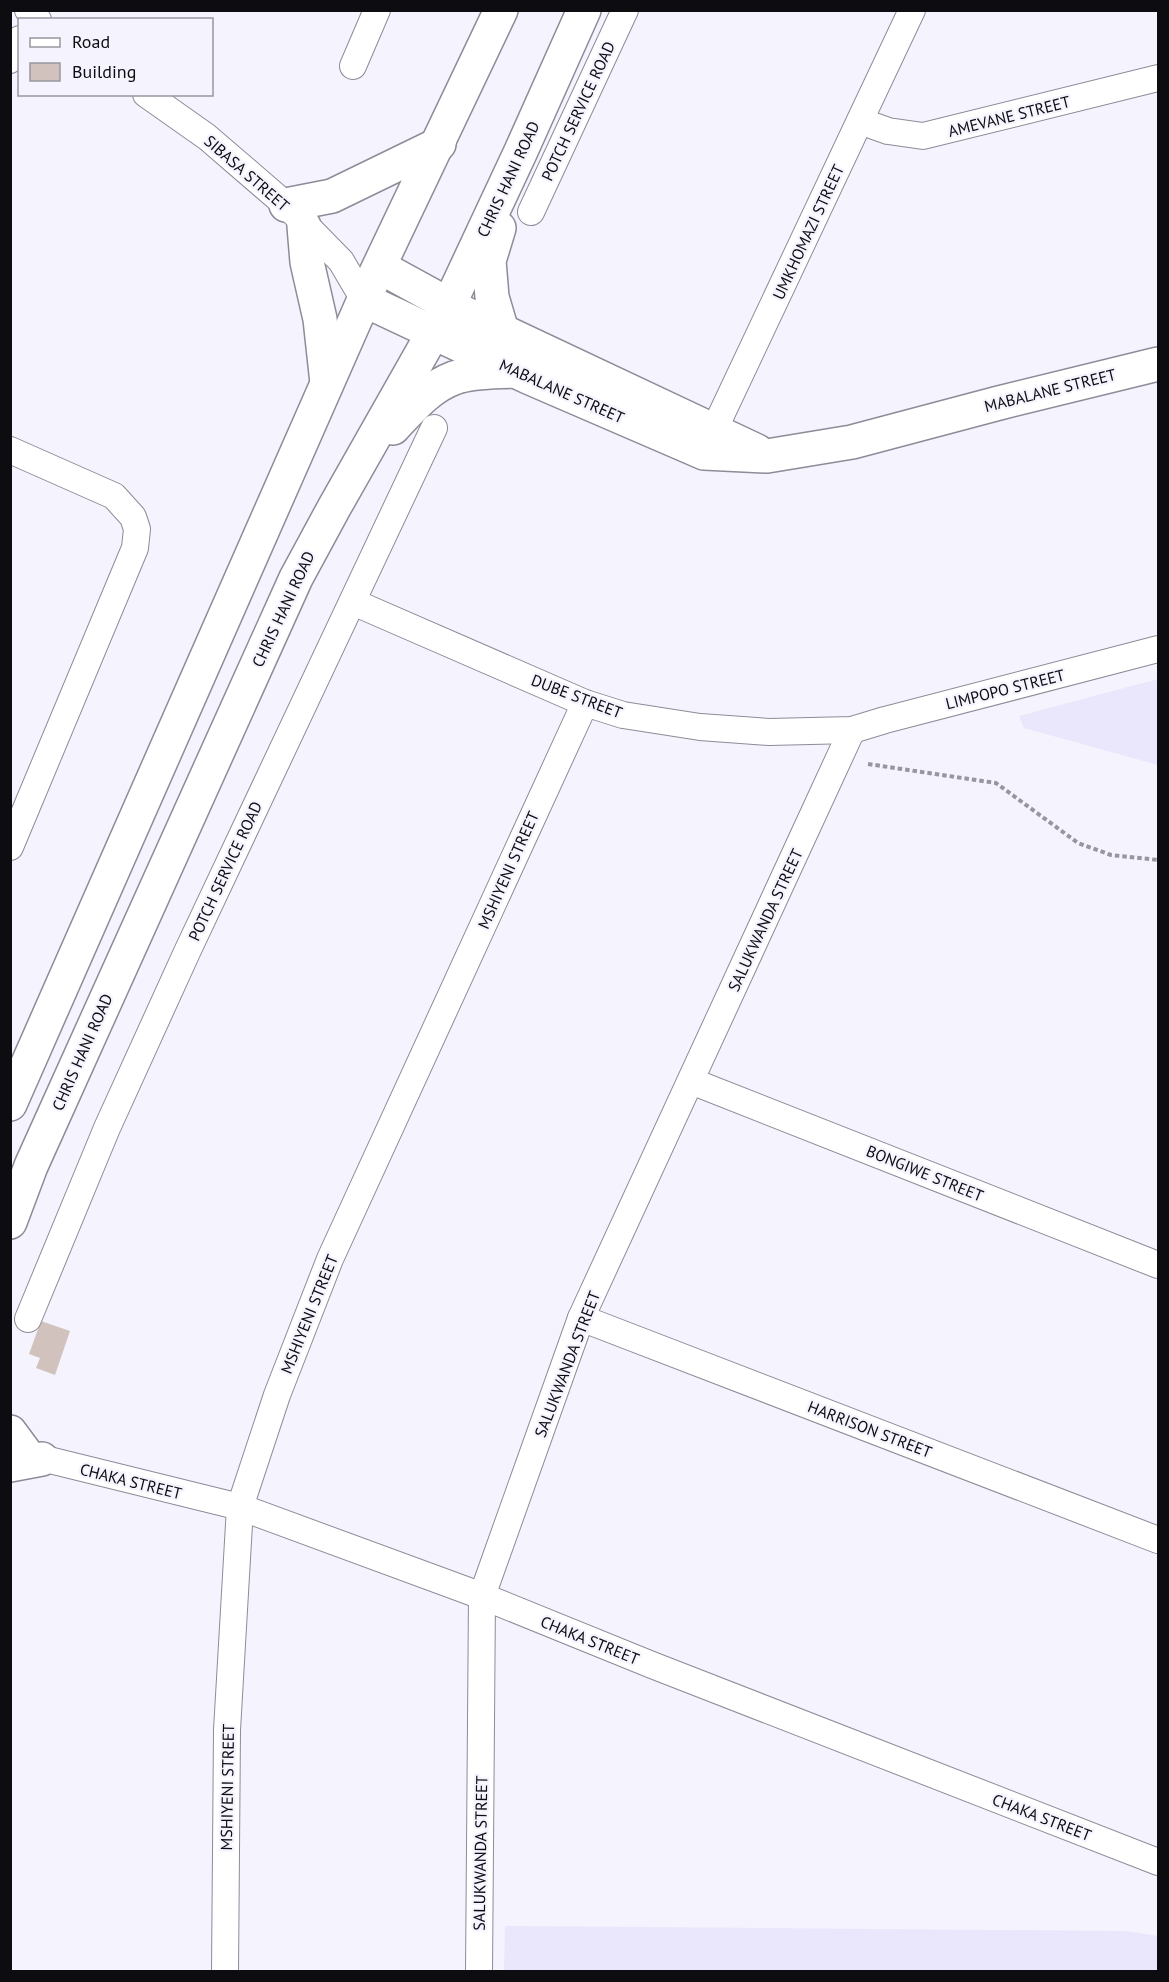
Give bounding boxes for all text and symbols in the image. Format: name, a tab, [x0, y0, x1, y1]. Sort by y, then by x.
legend	[18, 18, 213, 96]
text: Road	[72, 30, 110, 53]
street label: POTCH SERVICE ROAD	[537, 38, 619, 184]
text: Building	[72, 60, 136, 83]
street label: AMEVANE STREET	[946, 91, 1072, 141]
street label: CHRIS HANI ROAD	[472, 118, 544, 240]
street label: SIBASA STREET	[200, 131, 294, 215]
street label: UMKHOMAZI STREET	[768, 161, 848, 303]
street label: MABALANE STREET	[496, 354, 628, 428]
street label: MABALANE STREET	[982, 364, 1118, 416]
street label: CHRIS HANI ROAD	[247, 548, 319, 670]
street label: LIMPOPO STREET	[943, 665, 1067, 713]
street label: DUBE STREET	[529, 669, 626, 723]
street label: POTCH SERVICE ROAD	[184, 798, 266, 944]
street label: MSHIYENI STREET	[473, 808, 543, 932]
street label: SALUKWANDA STREET	[723, 845, 807, 995]
street label: CHRIS HANI ROAD	[47, 990, 117, 1114]
street label: BONGIWE STREET	[864, 1140, 987, 1206]
street label: MSHIYENI STREET	[276, 1251, 342, 1376]
street label: SALUKWANDA STREET	[530, 1288, 604, 1440]
street label: HARRISON STREET	[805, 1396, 935, 1462]
street label: CHAKA STREET	[78, 1459, 184, 1503]
street label: CHAKA STREET	[538, 1611, 642, 1669]
street label: MSHIYENI STREET	[216, 1723, 238, 1851]
street label: SALUKWANDA STREET	[469, 1775, 491, 1931]
street label: CHAKA STREET	[990, 1789, 1094, 1845]

